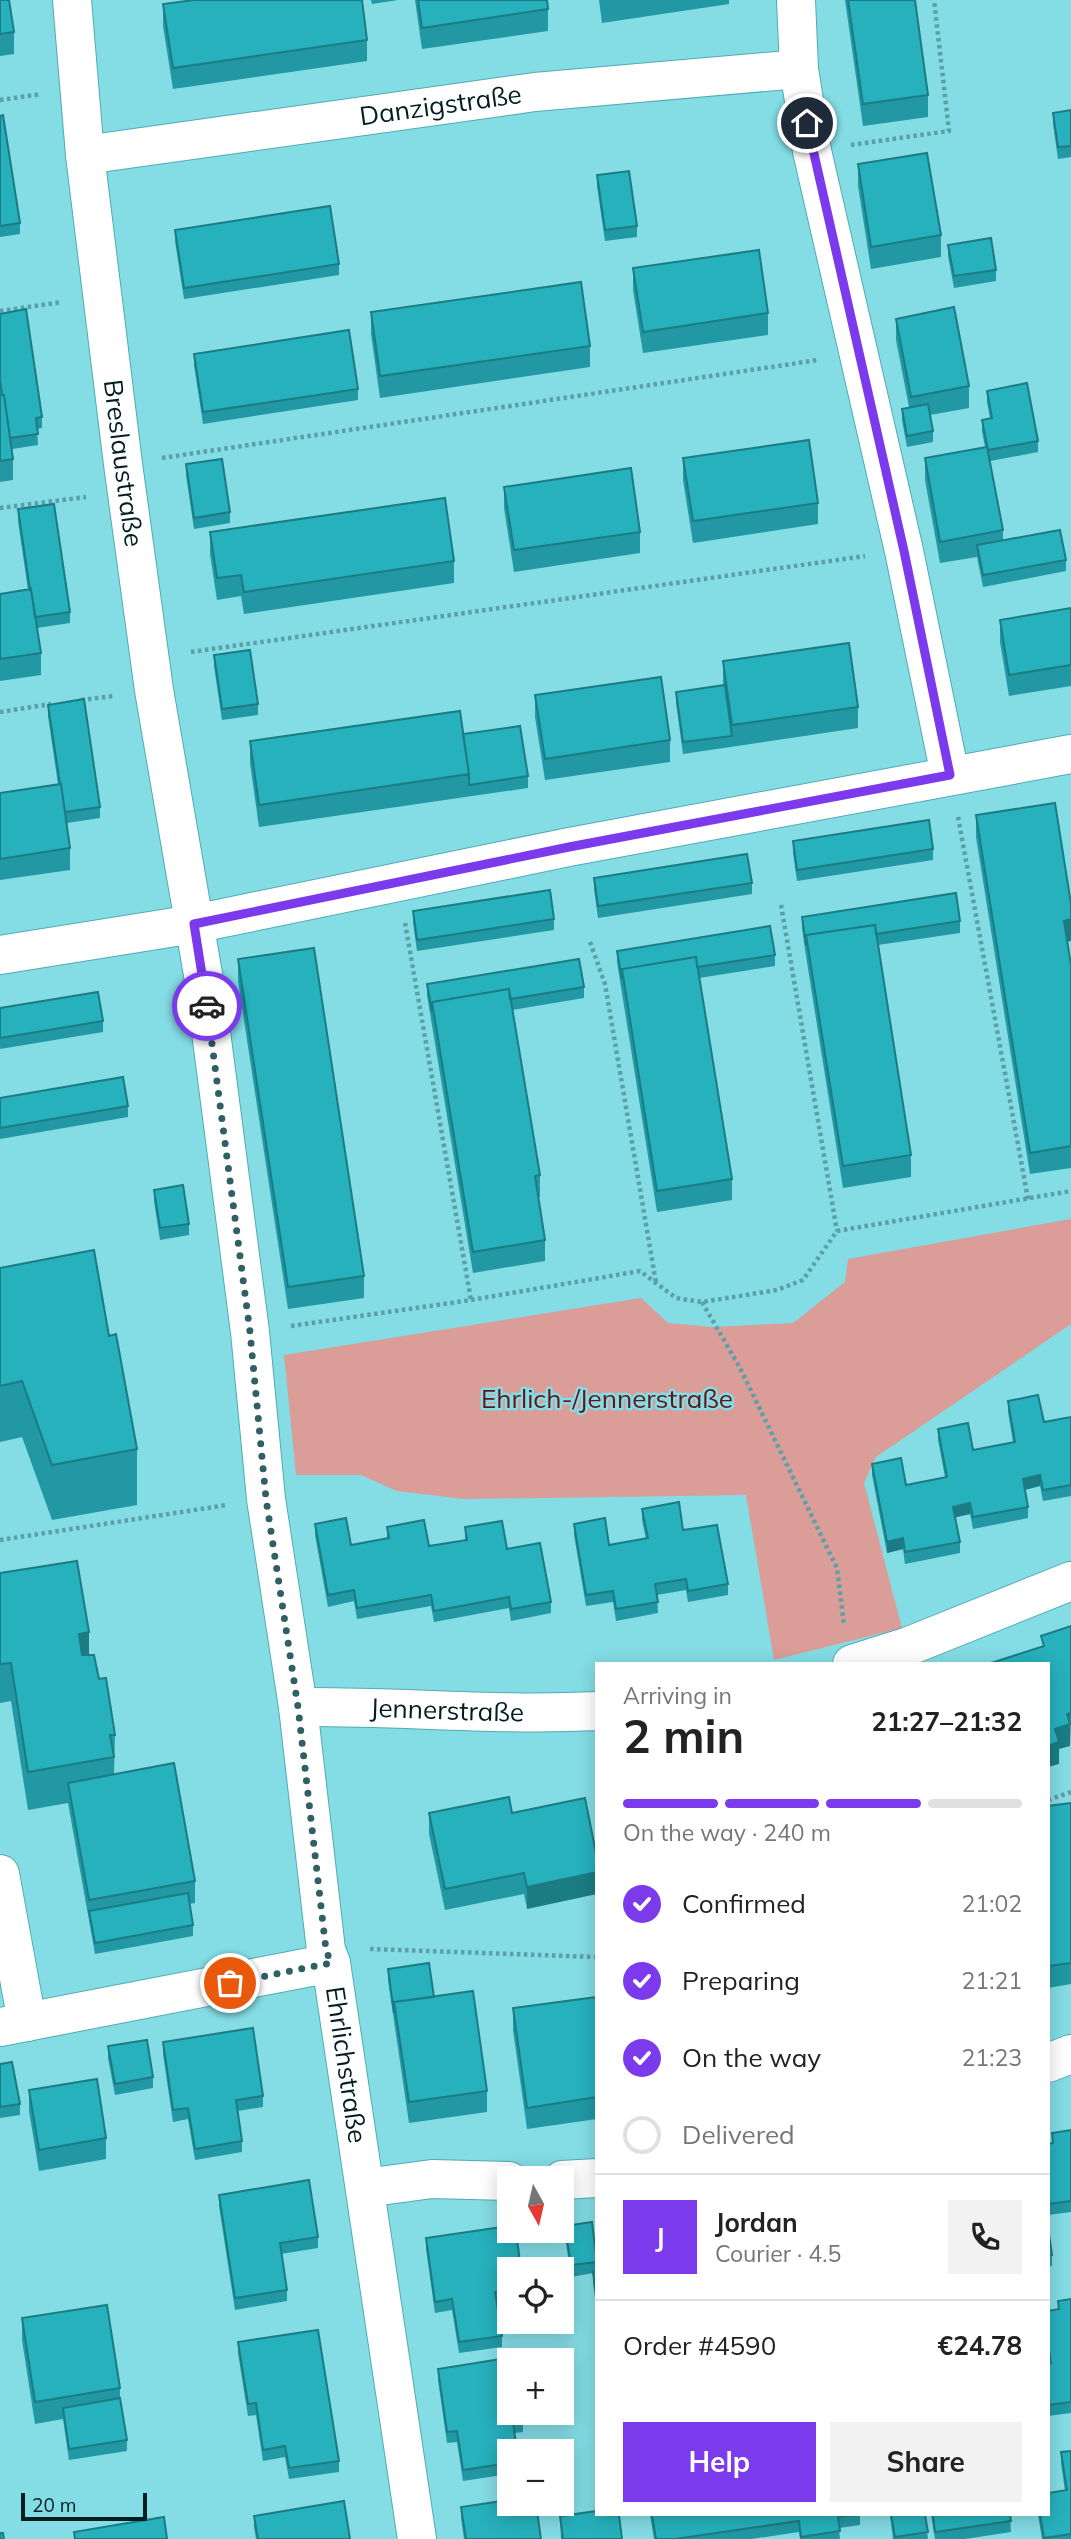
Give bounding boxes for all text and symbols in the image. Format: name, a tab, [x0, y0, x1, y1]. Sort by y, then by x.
street label: Danzigstraße	[357, 77, 524, 132]
pin	[777, 93, 837, 153]
icon: home	[788, 104, 826, 142]
street label: Breslaustraße	[97, 378, 151, 549]
courier	[172, 971, 242, 1041]
icon: car	[188, 987, 226, 1025]
park label: Ehrlich-/Jennerstraße	[481, 1382, 733, 1415]
text: Arriving in	[623, 1681, 732, 1710]
street label: Jennerstraße	[369, 1691, 524, 1728]
text: 21:27–21:32	[871, 1705, 1022, 1738]
text: 2 min	[623, 1707, 744, 1765]
text: On the way · 240 m	[623, 1818, 831, 1847]
icon: check	[623, 1885, 661, 1923]
text: Confirmed	[682, 1887, 806, 1920]
text: 21:02	[962, 1889, 1022, 1918]
pin	[200, 1953, 260, 2013]
icon: check	[623, 1962, 661, 2000]
icon: bag	[211, 1964, 249, 2002]
text: Preparing	[682, 1964, 800, 1997]
text: 21:21	[962, 1966, 1022, 1995]
street label: Ehrlichstraße	[319, 1984, 375, 2145]
icon: check	[623, 2039, 661, 2077]
text: On the way	[682, 2041, 821, 2074]
text: 21:23	[962, 2043, 1022, 2072]
text: Delivered	[682, 2118, 795, 2151]
north arrow	[497, 2166, 574, 2244]
map controls	[497, 2166, 574, 2516]
button: phone	[948, 2200, 1022, 2274]
text: Jordan	[715, 2206, 798, 2239]
text: J	[655, 2221, 665, 2254]
text: Courier · 4.5	[715, 2239, 841, 2268]
button: locate	[497, 2257, 574, 2334]
text: Order #4590	[623, 2329, 776, 2362]
text: €24.78	[938, 2329, 1022, 2362]
button: +	[497, 2348, 574, 2425]
button: Help	[623, 2422, 816, 2502]
button: Share	[830, 2422, 1022, 2502]
button: −	[497, 2439, 574, 2516]
scale bar	[21, 2490, 147, 2522]
text: 20 m	[32, 2493, 76, 2517]

